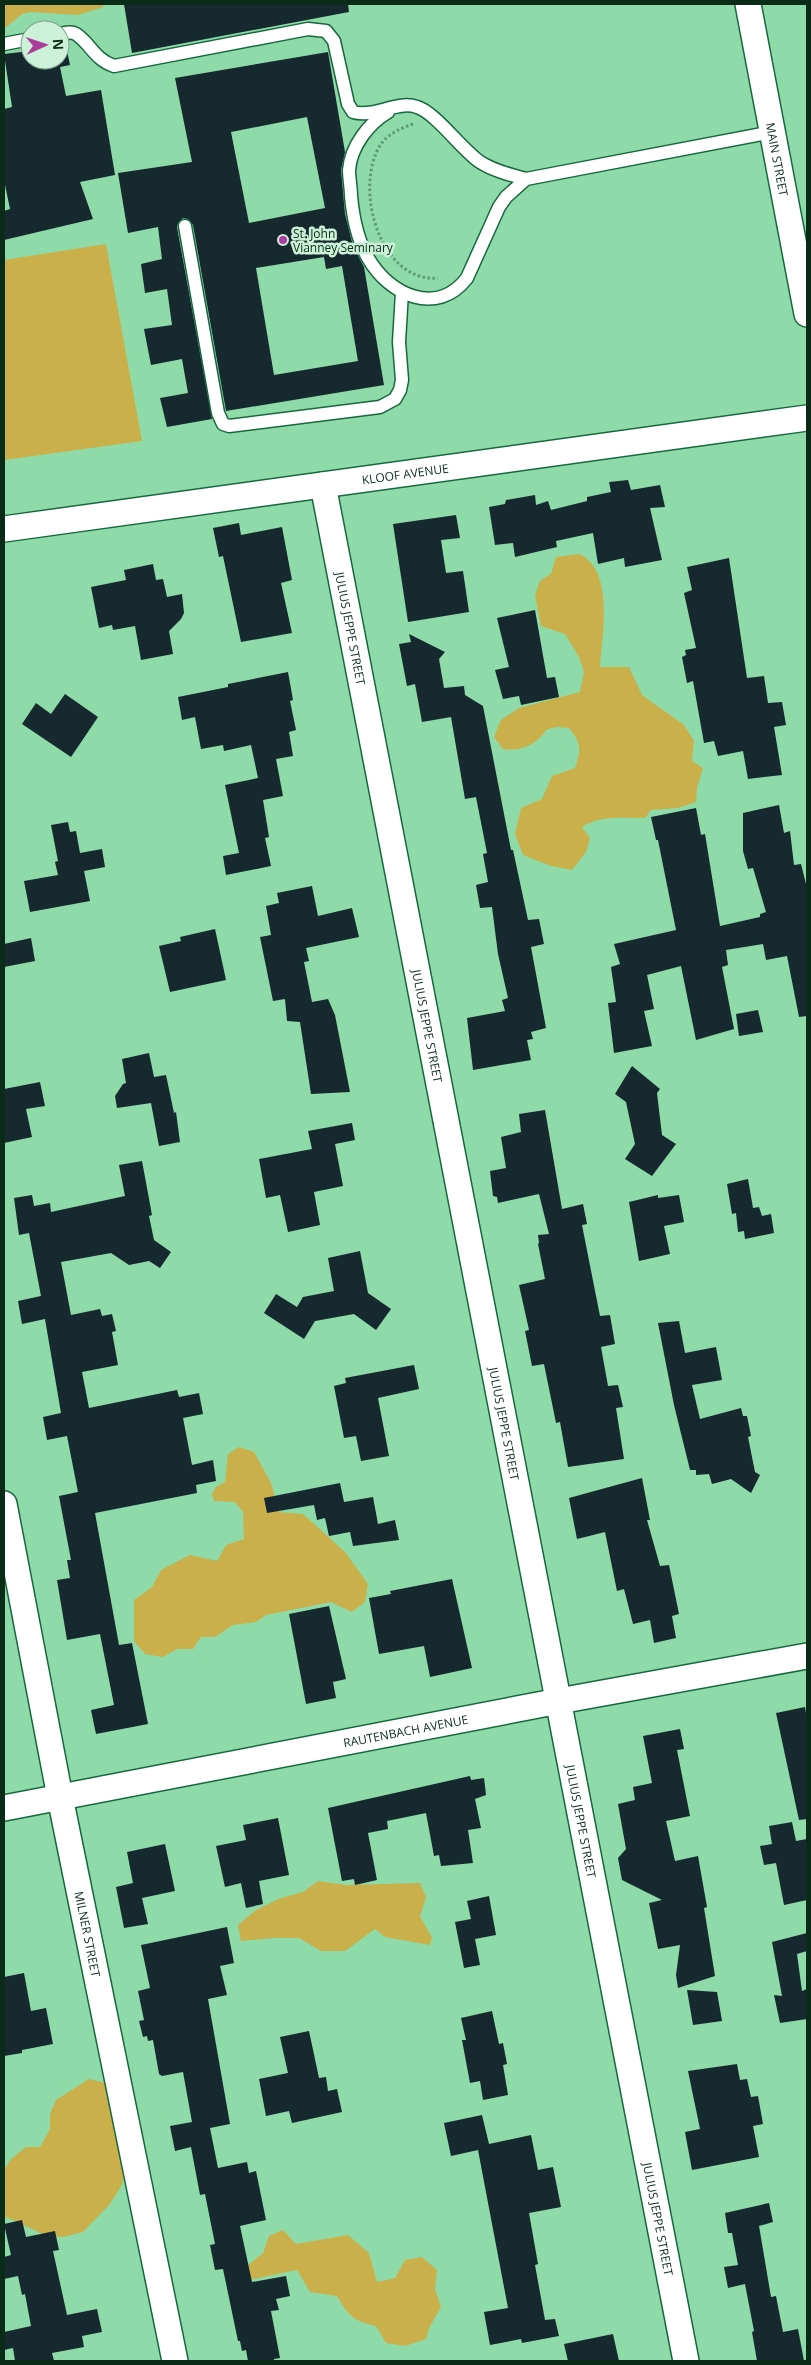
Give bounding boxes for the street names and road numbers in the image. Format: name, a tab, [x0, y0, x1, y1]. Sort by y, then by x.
street label: MAIN STREET	[762, 121, 793, 198]
street label: KLOOF AVENUE	[361, 459, 450, 488]
street label: JULIUS JEPPE STREET	[331, 569, 370, 687]
street label: JULIUS JEPPE STREET	[408, 967, 447, 1084]
street label: JULIUS JEPPE STREET	[485, 1365, 524, 1482]
street label: RAUTENBACH AVENUE	[342, 1710, 470, 1751]
street label: JULIUS JEPPE STREET	[562, 1762, 601, 1880]
street label: MILNER STREET	[71, 1889, 105, 1979]
street label: JULIUS JEPPE STREET	[639, 2160, 678, 2277]

